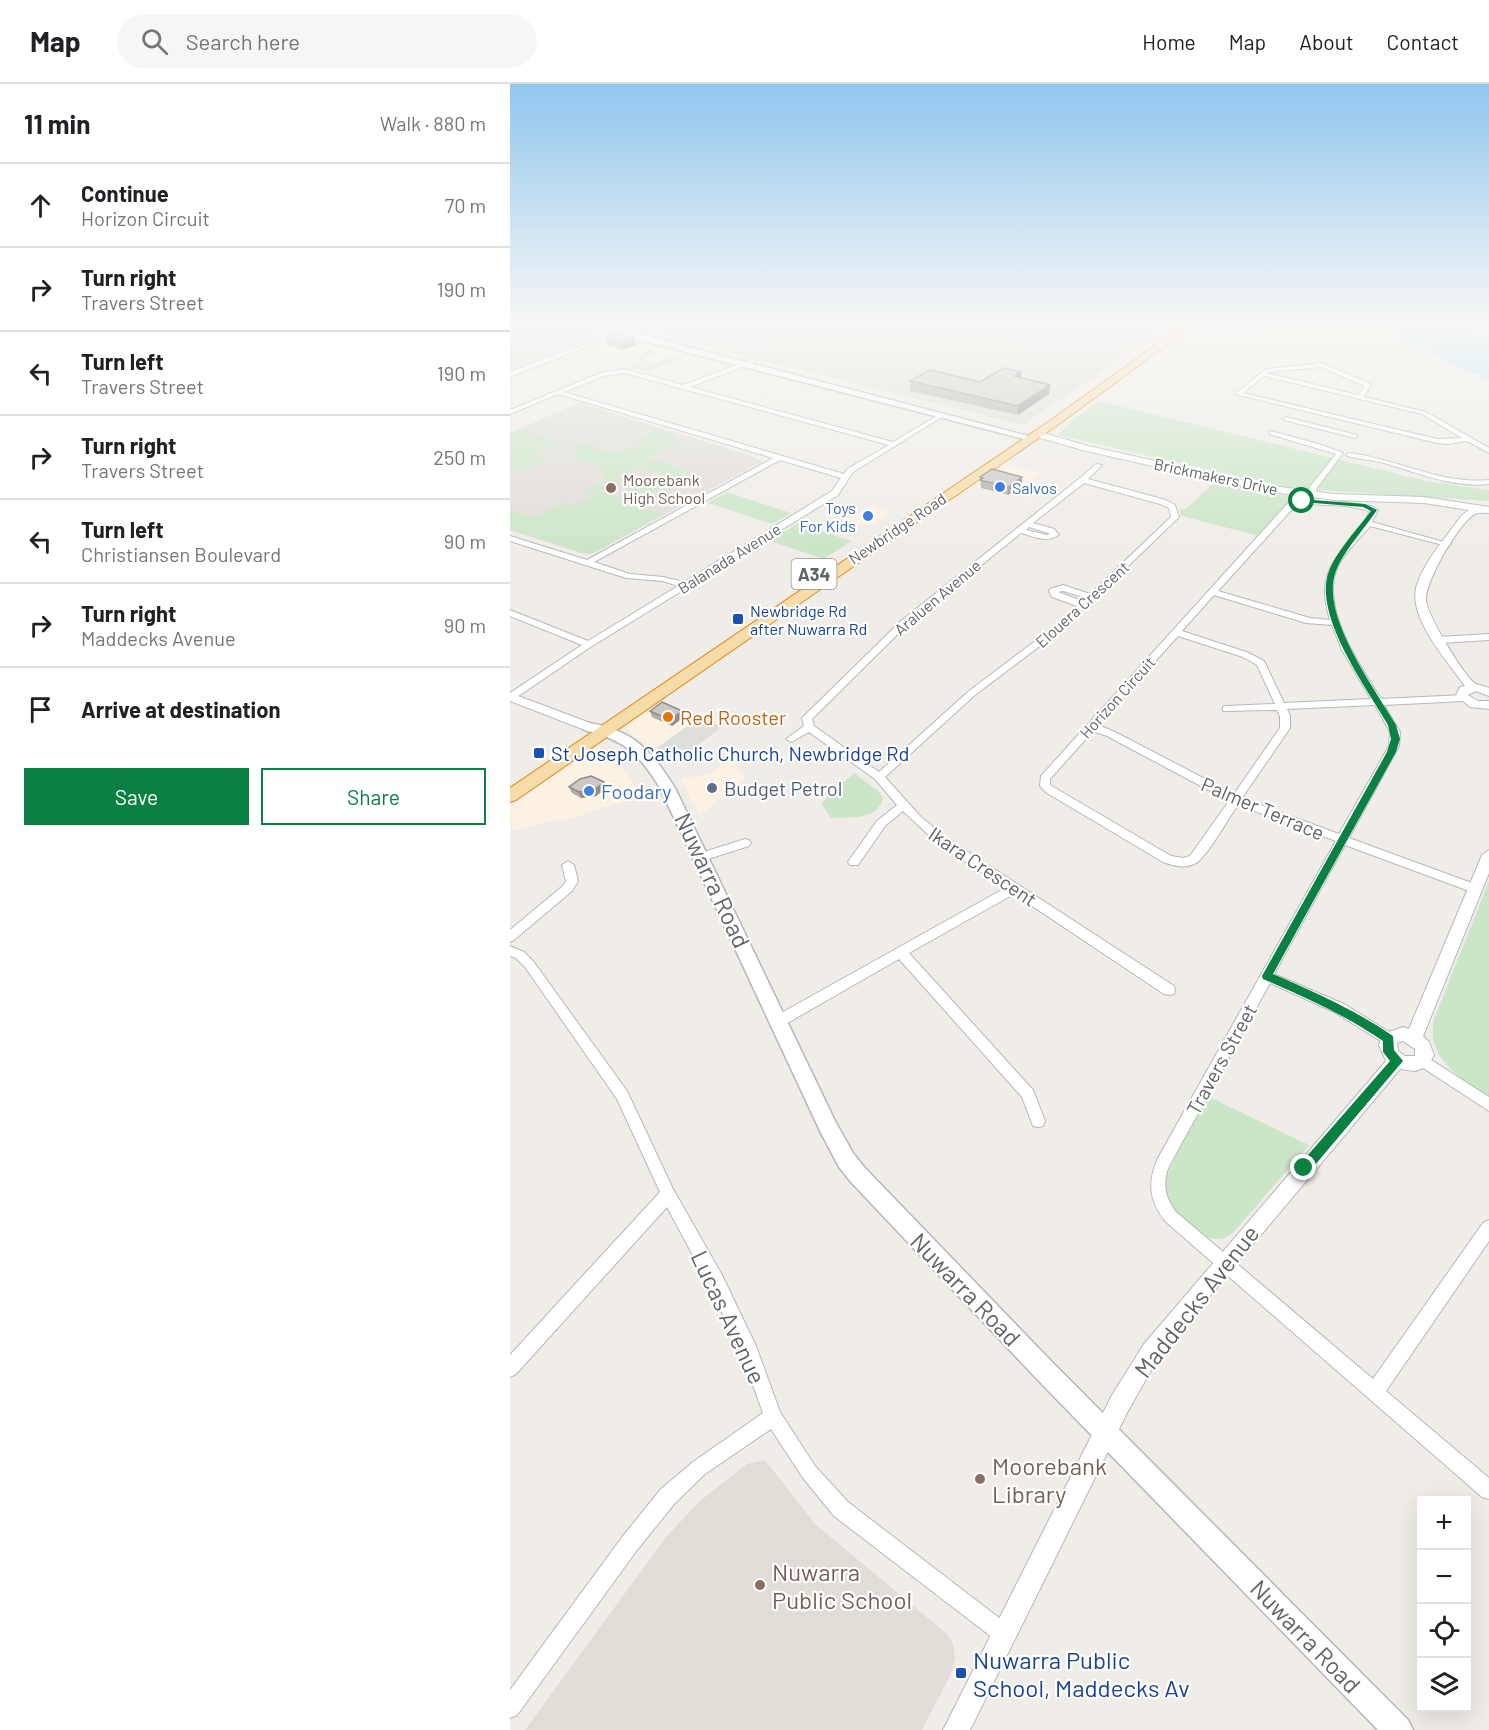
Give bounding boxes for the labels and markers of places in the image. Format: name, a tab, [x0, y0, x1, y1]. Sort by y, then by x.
place label: Moorebank High School	[623, 470, 705, 507]
place label: Salvos	[1012, 478, 1057, 497]
marker: Salvos	[993, 480, 1007, 494]
marker: Moorebank High School	[604, 481, 618, 495]
place label: Toys For Kids	[800, 498, 856, 535]
marker: Toys For Kids	[861, 509, 875, 523]
place label: Newbridge Rd after Nuwarra Rd	[750, 601, 867, 638]
marker: Newbridge Rd after Nuwarra Rd	[731, 612, 745, 626]
place label: Red Rooster	[680, 705, 786, 729]
marker: Red Rooster	[661, 710, 675, 724]
place label: St Joseph Catholic Church, Newbridge Rd	[551, 741, 909, 765]
marker: St Joseph Catholic Church, Newbridge Rd	[532, 746, 546, 760]
place label: Budget Petrol	[724, 776, 842, 800]
place label: Foodary	[601, 779, 672, 803]
marker: Budget Petrol	[705, 781, 719, 795]
marker: Foodary	[582, 784, 596, 798]
place label: Moorebank Library	[992, 1451, 1107, 1508]
marker: Moorebank Library	[973, 1472, 987, 1486]
place label: Nuwarra Public School	[772, 1557, 912, 1614]
marker: Nuwarra Public School	[753, 1578, 767, 1592]
place label: Nuwarra Public School, Maddecks Av	[973, 1645, 1190, 1702]
marker: Nuwarra Public School, Maddecks Av	[954, 1666, 968, 1680]

